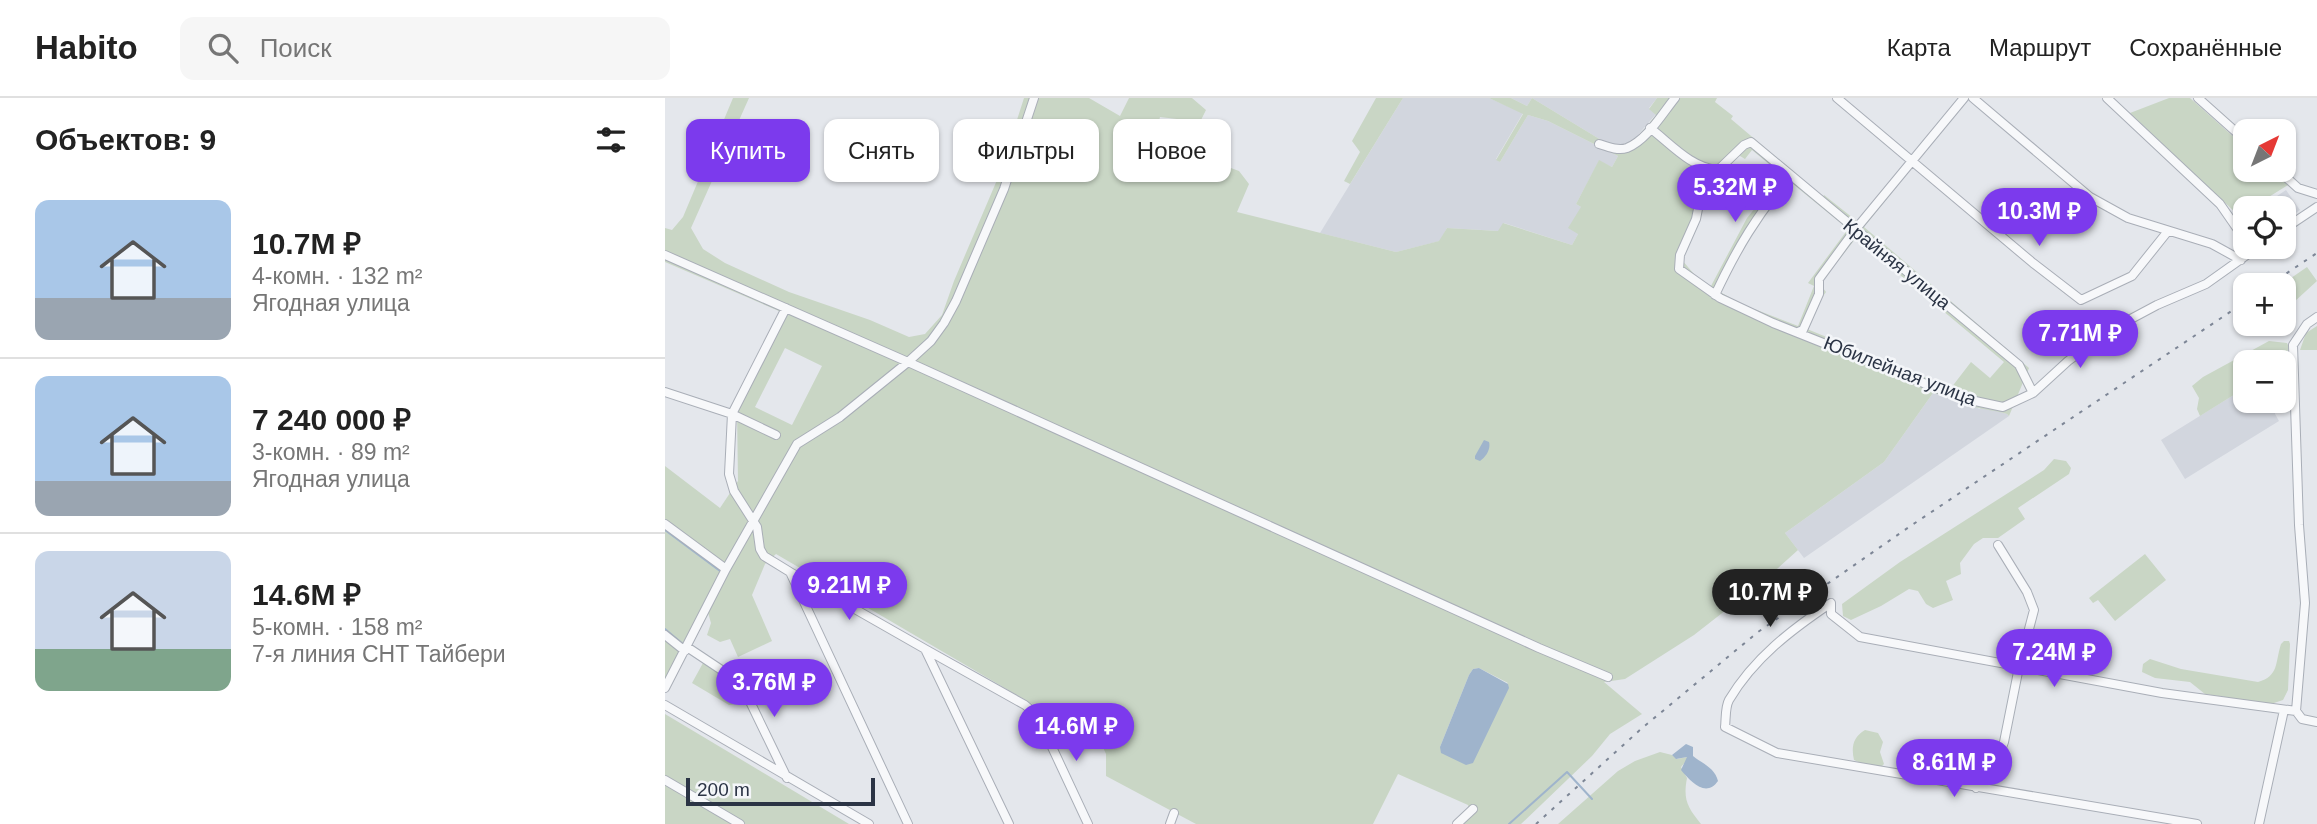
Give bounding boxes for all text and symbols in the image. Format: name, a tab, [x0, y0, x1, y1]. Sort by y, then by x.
search box	[180, 17, 670, 80]
text: Habito	[35, 29, 138, 66]
icon: search	[204, 29, 242, 67]
text: Поиск	[260, 33, 332, 63]
text: Карта	[1887, 34, 1951, 61]
text: Маршрут	[1989, 34, 2091, 61]
text: Сохранённые	[2129, 34, 2282, 61]
chip: Купить	[686, 119, 810, 182]
chip: Снять	[824, 119, 939, 182]
chip: Фильтры	[953, 119, 1099, 182]
chip: Новое	[1113, 119, 1231, 182]
north arrow	[2233, 119, 2296, 182]
map controls	[2233, 119, 2296, 413]
icon: filters	[592, 121, 630, 159]
text: Объектов: 9	[35, 123, 216, 156]
pin: 5.32M ₽	[1670, 164, 1800, 224]
text: 5.32M ₽	[1693, 174, 1777, 200]
pin: 10.3M ₽	[1974, 188, 2104, 248]
button: locate	[2233, 196, 2296, 259]
text: 10.3M ₽	[1997, 198, 2081, 224]
street label: Крайняя улица	[1839, 214, 1955, 314]
text: 10.7M ₽	[252, 227, 361, 260]
icon: home	[91, 228, 175, 312]
text: 4-комн. · 132 m²	[252, 263, 423, 289]
button: +	[2233, 273, 2296, 336]
text: Ягодная улица	[252, 290, 410, 316]
pin: 7.71M ₽	[2015, 310, 2145, 370]
text: 7.71M ₽	[2038, 320, 2122, 346]
street label: Юбилейная улица	[1821, 332, 1980, 410]
button: −	[2233, 350, 2296, 413]
text: 7 240 000 ₽	[252, 403, 411, 436]
icon: home	[91, 404, 175, 488]
text: 3-комн. · 89 m²	[252, 439, 410, 465]
text: Ягодная улица	[252, 466, 410, 492]
pin: 9.21M ₽	[784, 562, 914, 622]
pin: 10.7M ₽	[1705, 570, 1835, 629]
text: 9.21M ₽	[807, 572, 891, 598]
text: 14.6M ₽	[252, 578, 361, 611]
icon: home	[91, 579, 175, 663]
text: 10.7M ₽	[1728, 579, 1812, 605]
text: 5-комн. · 158 m²	[252, 614, 423, 640]
pin: 7.24M ₽	[1989, 630, 2119, 689]
text: 7.24M ₽	[2012, 639, 2096, 665]
text: 7-я линия СНТ Тайбери	[252, 641, 506, 667]
pin: 3.76M ₽	[709, 660, 839, 719]
text: 3.76M ₽	[732, 669, 816, 695]
pin: 14.6M ₽	[1011, 704, 1141, 763]
text: 14.6M ₽	[1034, 713, 1118, 739]
pin: 8.61M ₽	[1889, 740, 2019, 799]
text: 8.61M ₽	[1912, 749, 1996, 775]
scale bar	[686, 775, 875, 807]
text: 200 m	[697, 779, 750, 800]

